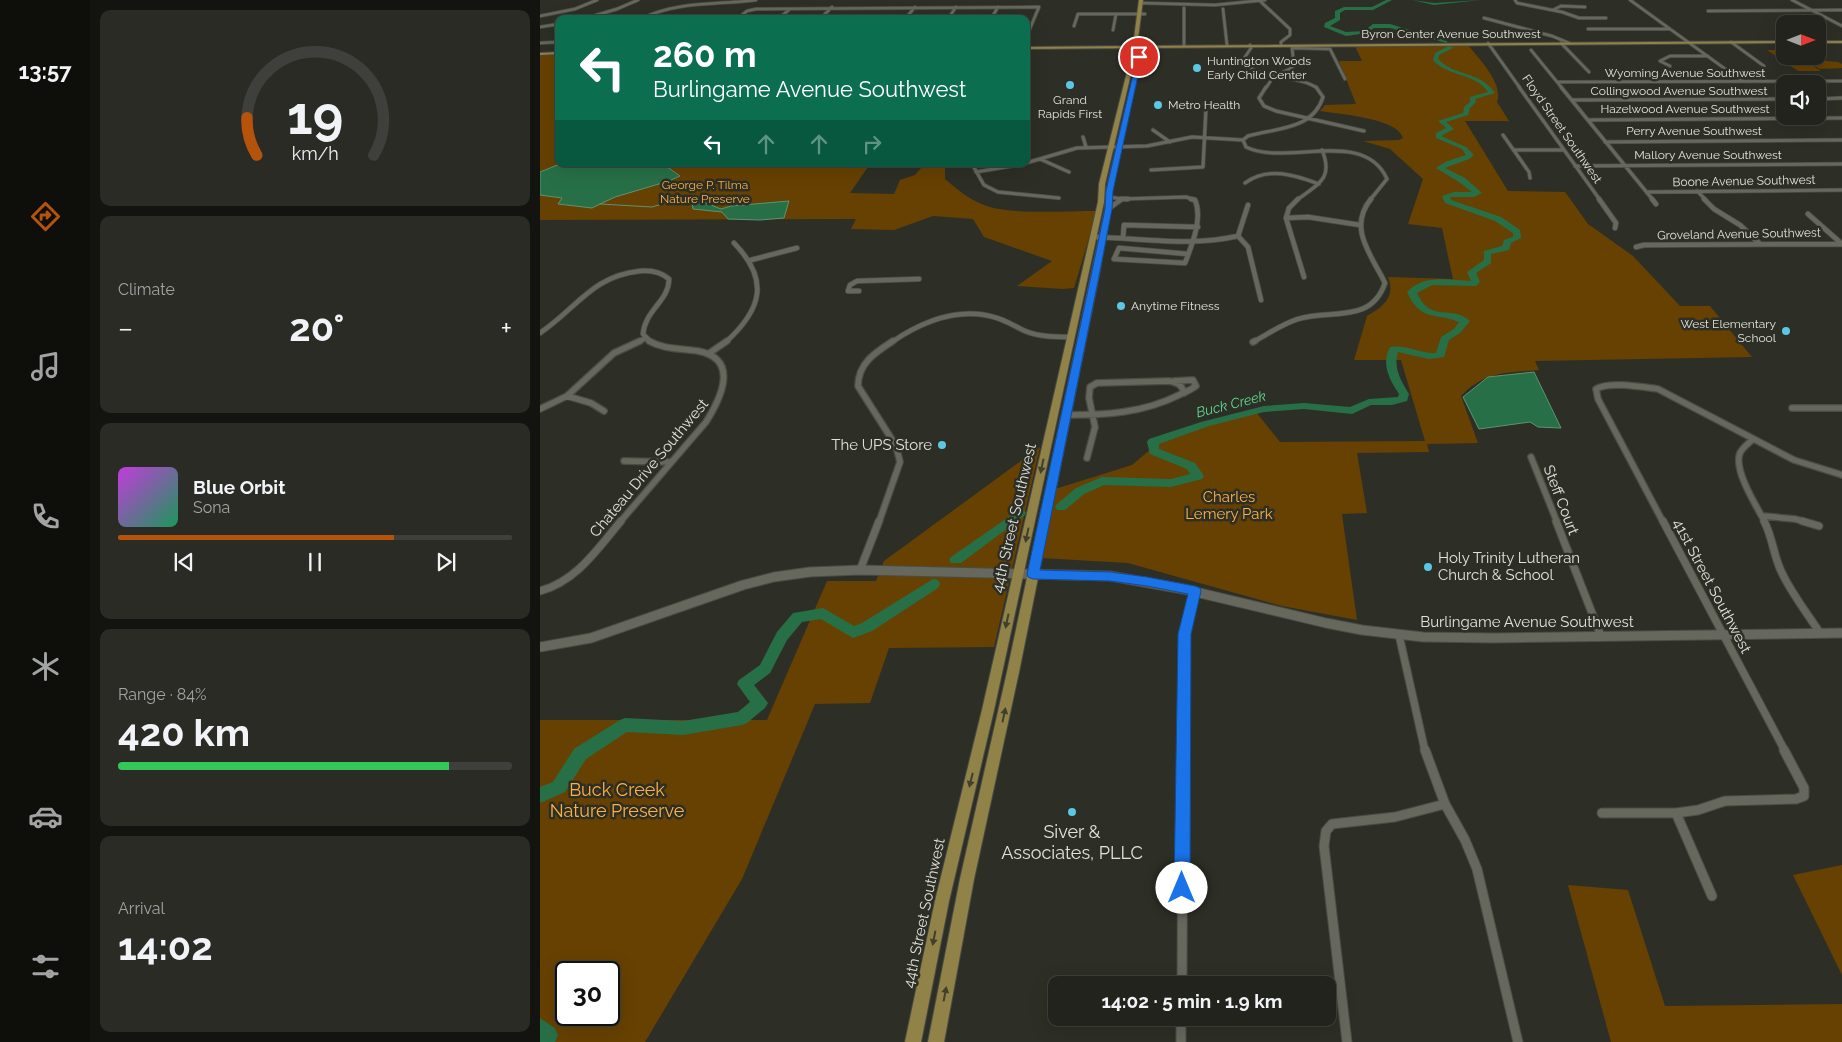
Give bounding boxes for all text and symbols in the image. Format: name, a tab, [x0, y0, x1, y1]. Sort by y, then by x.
north arrow	[1776, 15, 1826, 65]
map controls	[1776, 15, 1826, 125]
street label: Byron Center Avenue Southwest	[1361, 27, 1541, 41]
text: 260 m	[653, 34, 756, 75]
icon: left	[570, 35, 635, 100]
pin	[1118, 36, 1160, 78]
icon: arrive	[1125, 43, 1153, 71]
place label: Huntington Woods Early Child Center	[1207, 54, 1311, 82]
text: 13:57	[18, 58, 72, 84]
marker: Huntington Woods Early Child Center	[1191, 62, 1203, 74]
street label: Wyoming Avenue Southwest	[1605, 66, 1765, 80]
street label: Floyd Street Southwest	[1519, 72, 1605, 186]
button: sound	[1776, 75, 1826, 125]
text: Burlingame Avenue Southwest	[653, 76, 966, 102]
marker: Grand Rapids First	[1064, 79, 1076, 91]
street label: Collingwood Avenue Southwest	[1591, 84, 1767, 98]
text: 19	[287, 85, 343, 146]
place label: Grand Rapids First	[1038, 93, 1102, 121]
place label: Metro Health	[1168, 98, 1240, 112]
marker: Metro Health	[1152, 99, 1164, 111]
street label: Hazelwood Avenue Southwest	[1600, 102, 1770, 116]
street label: Perry Avenue Southwest	[1626, 124, 1762, 138]
icon: left	[699, 130, 727, 158]
icon: ahead	[752, 130, 780, 158]
icon: ahead	[805, 130, 833, 158]
icon: right	[858, 130, 886, 158]
text: km/h	[291, 143, 339, 164]
street label: Mallory Avenue Southwest	[1634, 148, 1782, 162]
street label: Boone Avenue Southwest	[1672, 173, 1816, 189]
park label: George P. Tilma Nature Preserve	[660, 178, 750, 206]
icon: directions	[28, 199, 63, 234]
street label: Groveland Avenue Southwest	[1657, 226, 1821, 242]
text: Climate	[118, 280, 175, 299]
place label: Anytime Fitness	[1131, 299, 1220, 313]
marker: Anytime Fitness	[1115, 300, 1127, 312]
text: 20°	[289, 305, 344, 350]
text: −	[118, 312, 133, 345]
text: +	[500, 312, 512, 345]
place label: West Elementary School	[1680, 317, 1777, 345]
marker: West Elementary School	[1780, 325, 1792, 337]
icon: music	[28, 349, 63, 384]
water label: Buck Creek	[1194, 387, 1268, 420]
street label: Chateau Drive Southwest	[586, 395, 712, 541]
place label: The UPS Store	[831, 436, 932, 454]
marker: The UPS Store	[936, 439, 948, 451]
street label: 44th Street Southwest	[988, 441, 1040, 595]
one-way arrow	[1038, 458, 1046, 473]
street label: Steff Court	[1539, 463, 1583, 537]
text: Blue Orbit	[193, 476, 285, 498]
park label: Charles Lemery Park	[1185, 488, 1273, 523]
text: Sona	[193, 498, 230, 517]
icon: phone	[28, 499, 63, 534]
street label: 41st Street Southwest	[1669, 516, 1755, 656]
one-way arrow	[1023, 527, 1031, 542]
icon: previous	[170, 548, 198, 576]
icon: pause	[301, 548, 329, 576]
icon: next	[432, 548, 460, 576]
place label: Holy Trinity Lutheran Church & School	[1438, 549, 1580, 584]
marker: Holy Trinity Lutheran Church & School	[1422, 561, 1434, 573]
street label: Burlingame Avenue Southwest	[1420, 613, 1634, 631]
one-way arrow	[1003, 614, 1011, 630]
icon: climate	[28, 649, 63, 684]
text: Range · 84%	[118, 685, 207, 704]
one-way arrow	[1000, 708, 1008, 723]
text: 420 km	[118, 710, 250, 755]
one-way arrow	[967, 772, 975, 787]
park label: Buck Creek Nature Preserve	[550, 779, 685, 821]
icon: car	[28, 799, 63, 834]
marker: Siver & Associates, PLLC	[1066, 806, 1078, 818]
place label: Siver & Associates, PLLC	[1001, 821, 1143, 863]
street label: 44th Street Southwest	[899, 836, 949, 990]
position arrow	[1155, 861, 1207, 913]
text: Arrival	[118, 899, 165, 918]
text: 14:02	[118, 924, 213, 969]
one-way arrow	[930, 931, 938, 947]
icon: filters	[28, 949, 63, 984]
speed limit sign: 30	[555, 961, 620, 1026]
one-way arrow	[941, 987, 949, 1002]
text: 14:02 · 5 min · 1.9 km	[1102, 990, 1282, 1012]

